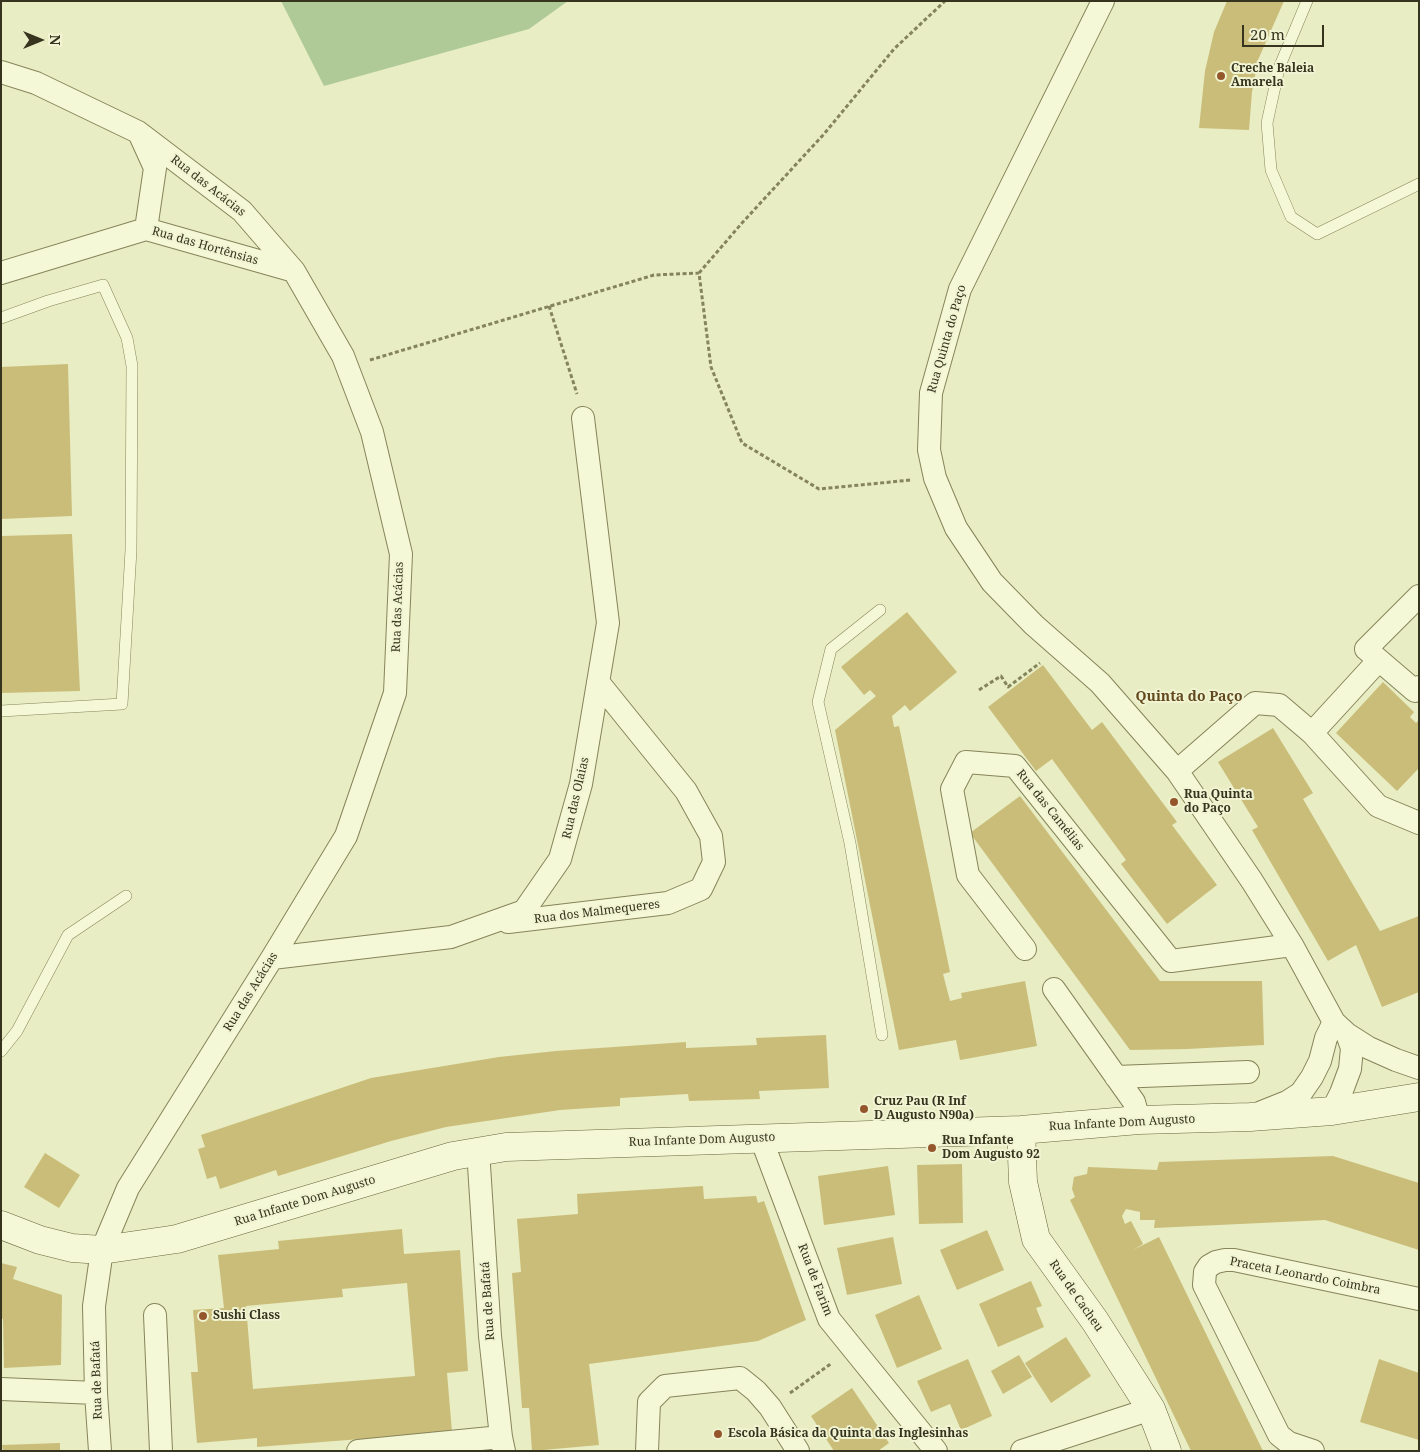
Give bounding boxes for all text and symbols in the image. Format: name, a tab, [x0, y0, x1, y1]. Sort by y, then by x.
north arrow	[15, 15, 65, 65]
scale bar	[1245, 15, 1328, 47]
text: 20 m	[1250, 24, 1285, 44]
text: N	[46, 34, 65, 46]
place label: Creche Baleia Amarela	[1231, 62, 1314, 90]
marker: Creche Baleia Amarela	[1215, 70, 1227, 82]
street label: Rua das Acácias	[168, 152, 248, 220]
street label: Rua das Hortênsias	[150, 224, 260, 268]
street label: Rua Quinta do Paço	[925, 283, 969, 395]
street label: Rua das Acácias	[389, 561, 407, 653]
district label: Quinta do Paço	[1136, 689, 1242, 705]
street label: Rua das Olaias	[560, 756, 592, 840]
street label: Rua das Camélias	[1013, 767, 1087, 853]
place label: Rua Quinta do Paço	[1184, 788, 1253, 816]
marker: Rua Quinta do Paço	[1168, 796, 1180, 808]
street label: Rua dos Malmequeres	[533, 897, 661, 927]
street label: Rua das Acácias	[221, 950, 281, 1034]
place label: Cruz Pau (R Inf D Augusto N90a)	[874, 1095, 974, 1123]
marker: Cruz Pau (R Inf D Augusto N90a)	[858, 1103, 870, 1115]
street label: Rua Infante Dom Augusto	[1048, 1112, 1196, 1134]
street label: Rua Infante Dom Augusto	[628, 1130, 776, 1150]
place label: Rua Infante Dom Augusto 92	[942, 1134, 1040, 1162]
marker: Rua Infante Dom Augusto 92	[926, 1142, 938, 1154]
street label: Rua Infante Dom Augusto	[233, 1173, 377, 1229]
street label: Rua de Farim	[795, 1242, 835, 1318]
street label: Praceta Leonardo Coimbra	[1228, 1254, 1382, 1298]
street label: Rua de Cacheu	[1046, 1257, 1106, 1335]
street label: Rua de Bafatá	[478, 1261, 498, 1341]
place label: Sushi Class	[213, 1309, 280, 1323]
marker: Sushi Class	[197, 1310, 209, 1322]
street label: Rua de Bafatá	[88, 1340, 106, 1420]
place label: Escola Básica da Quinta das Inglesinhas	[728, 1427, 968, 1441]
marker: Escola Básica da Quinta das Inglesinhas	[712, 1428, 724, 1440]

